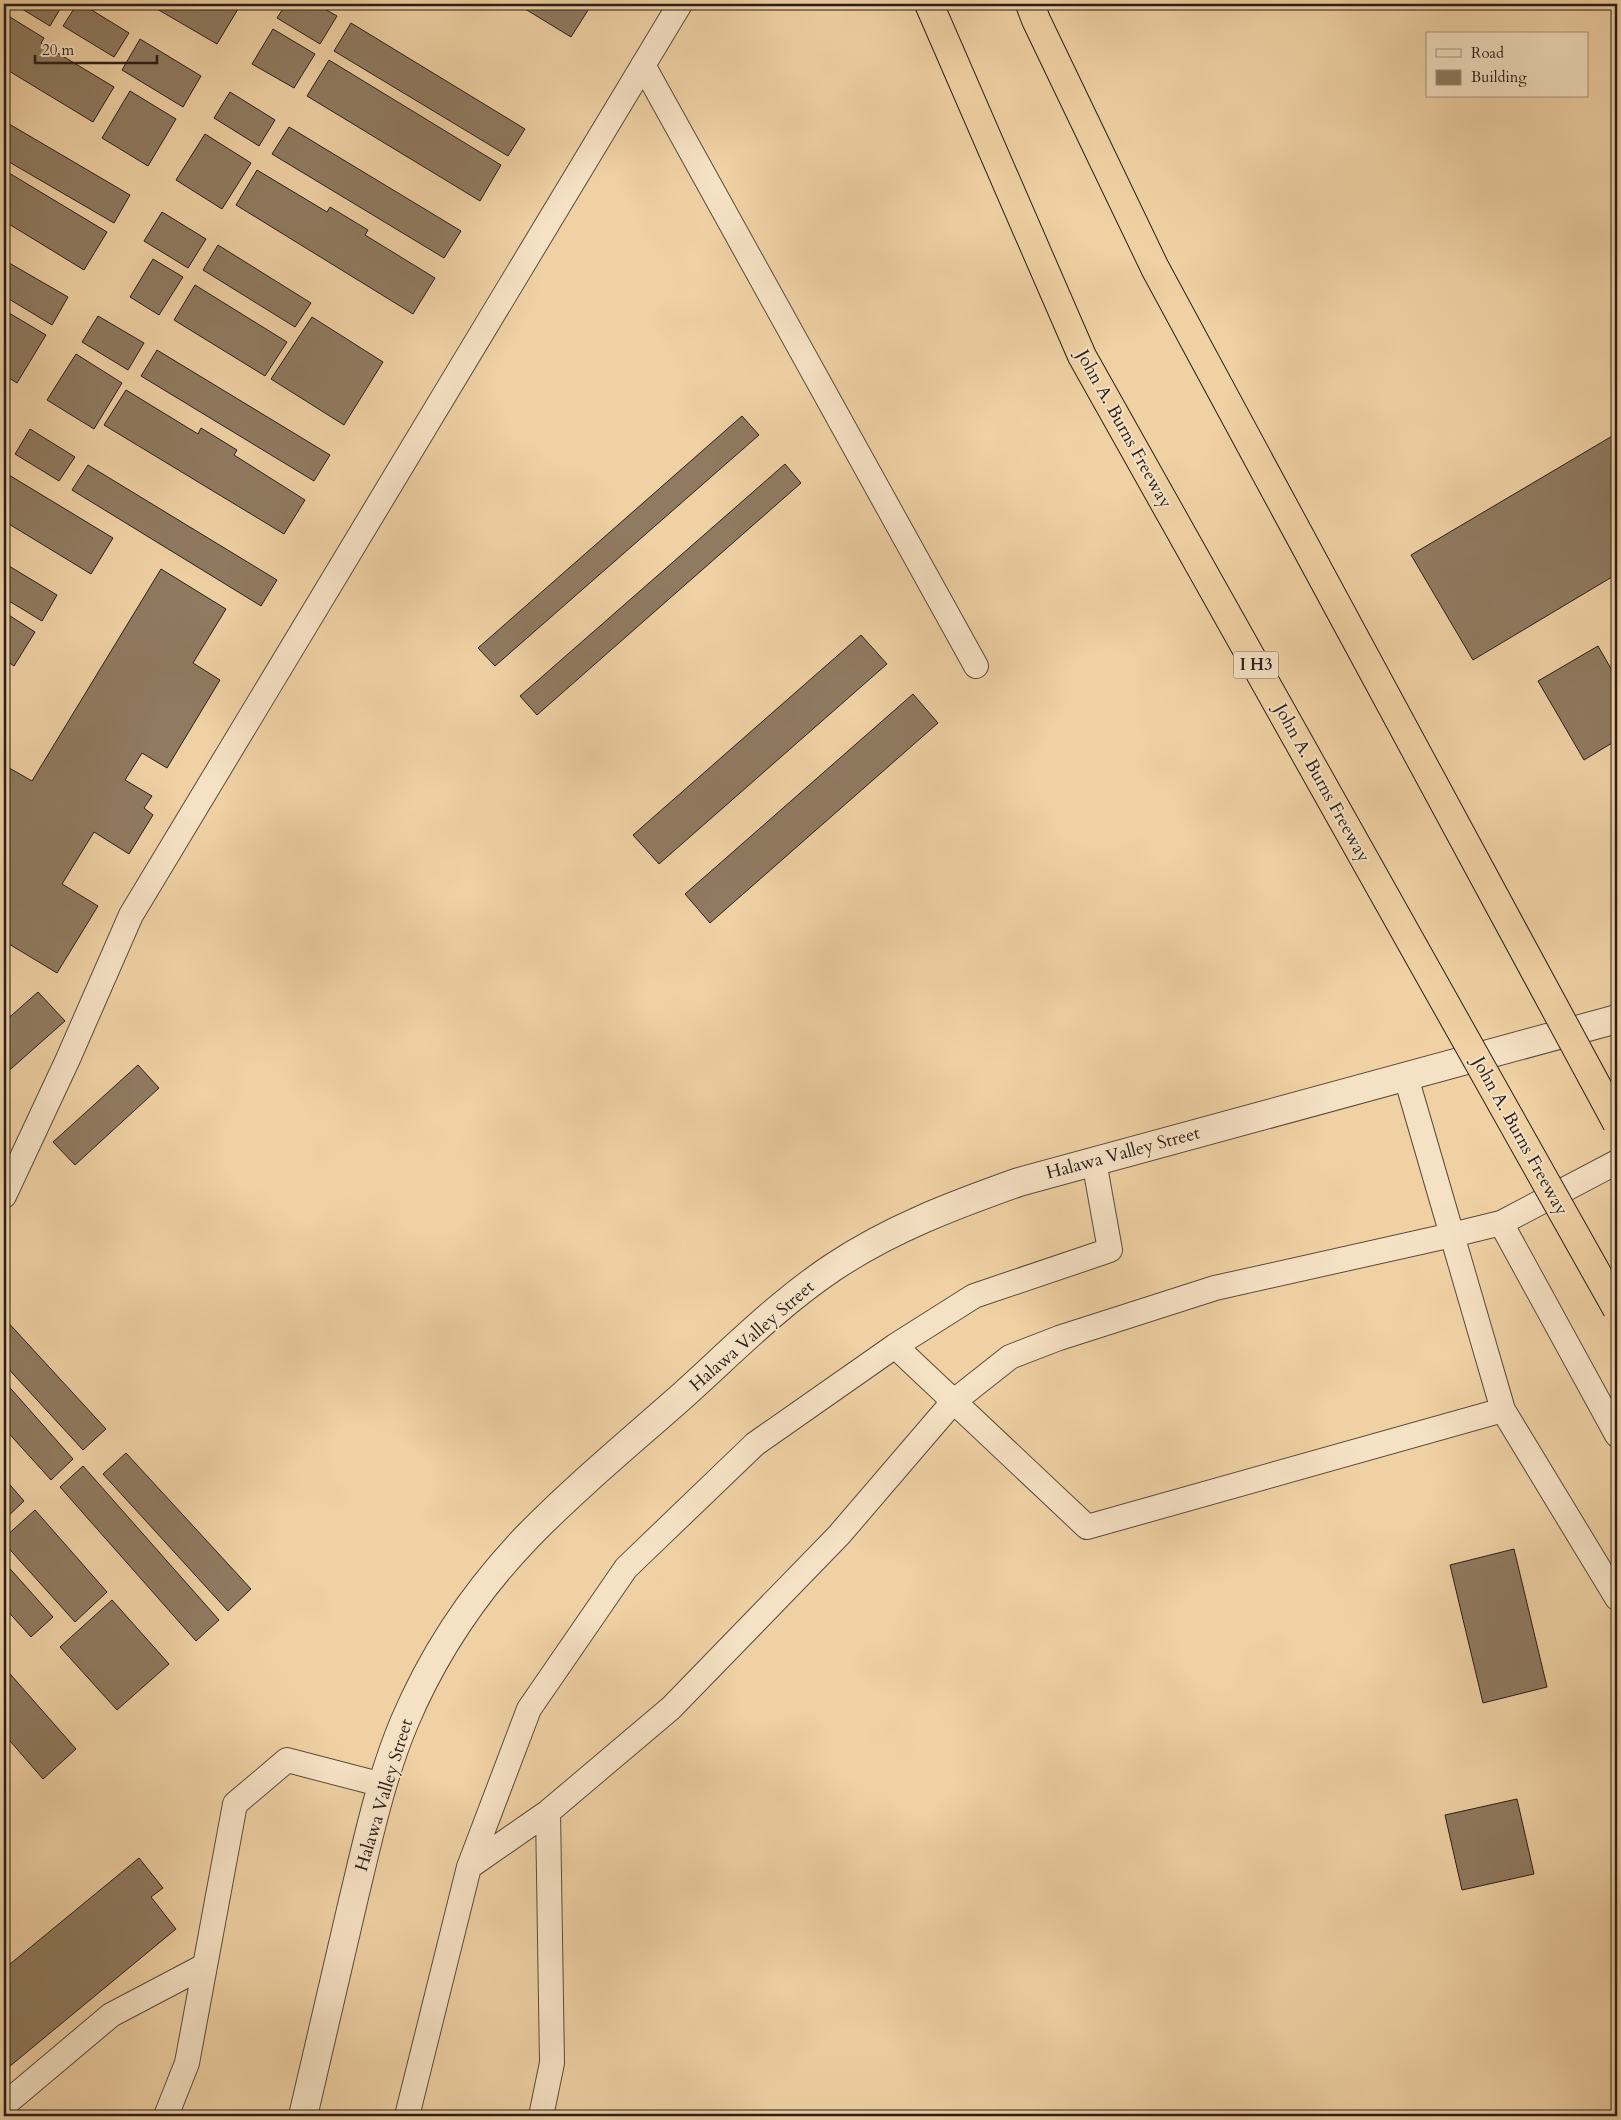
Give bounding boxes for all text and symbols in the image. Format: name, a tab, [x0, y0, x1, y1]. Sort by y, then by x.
scale bar	[35, 32, 158, 64]
legend	[1426, 32, 1588, 98]
text: 20 m	[42, 40, 74, 60]
text: Road	[1471, 43, 1504, 63]
text: Building	[1471, 67, 1527, 87]
street label: John A. Burns Freeway	[1069, 343, 1178, 513]
road number: I H3	[1234, 652, 1278, 678]
street label: John A. Burns Freeway	[1267, 697, 1376, 867]
street label: John A. Burns Freeway	[1465, 1050, 1574, 1220]
street label: Halawa Valley Street	[1043, 1120, 1203, 1186]
street label: Halawa Valley Street	[684, 1274, 820, 1397]
street label: Halawa Valley Street	[349, 1715, 419, 1874]

